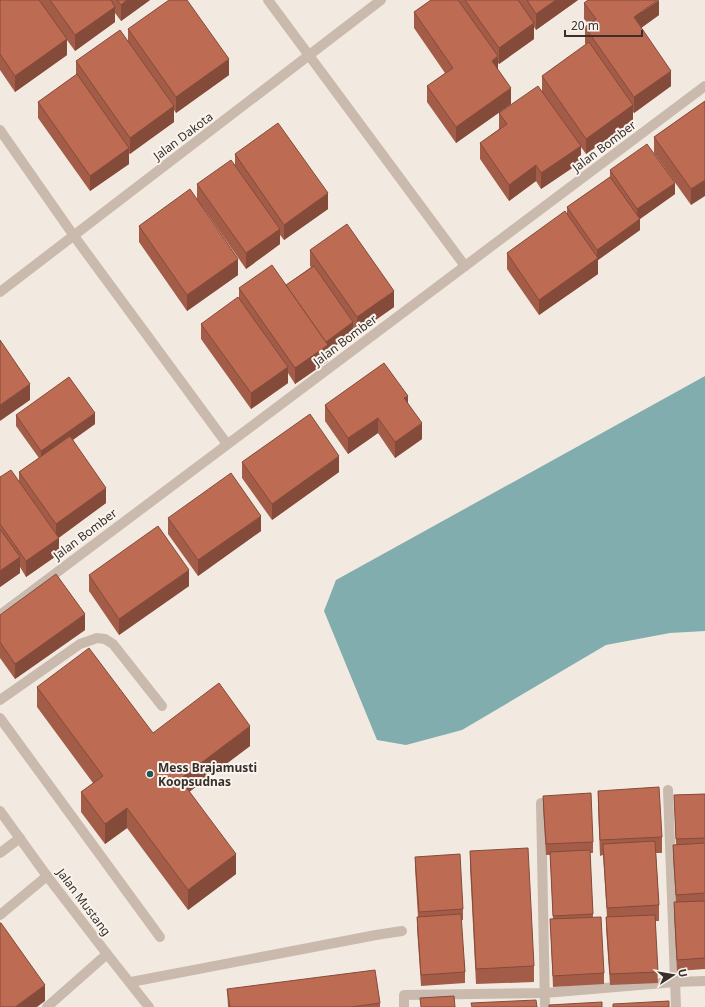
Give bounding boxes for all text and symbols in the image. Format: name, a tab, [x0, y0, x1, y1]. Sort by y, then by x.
scale bar	[565, 12, 642, 38]
text: 20 m	[571, 17, 599, 34]
street label: Jalan Dakota	[149, 108, 216, 165]
street label: Jalan Bomber	[568, 116, 639, 176]
street label: Jalan Bomber	[309, 310, 380, 370]
street label: Jalan Bomber	[49, 504, 120, 564]
place label: Mess Brajamusti Koopsudnas	[158, 759, 257, 790]
marker: Mess Brajamusti Koopsudnas	[145, 769, 155, 779]
street label: Jalan Mustang	[52, 864, 115, 939]
north arrow	[653, 955, 693, 995]
text: U	[675, 967, 691, 978]

